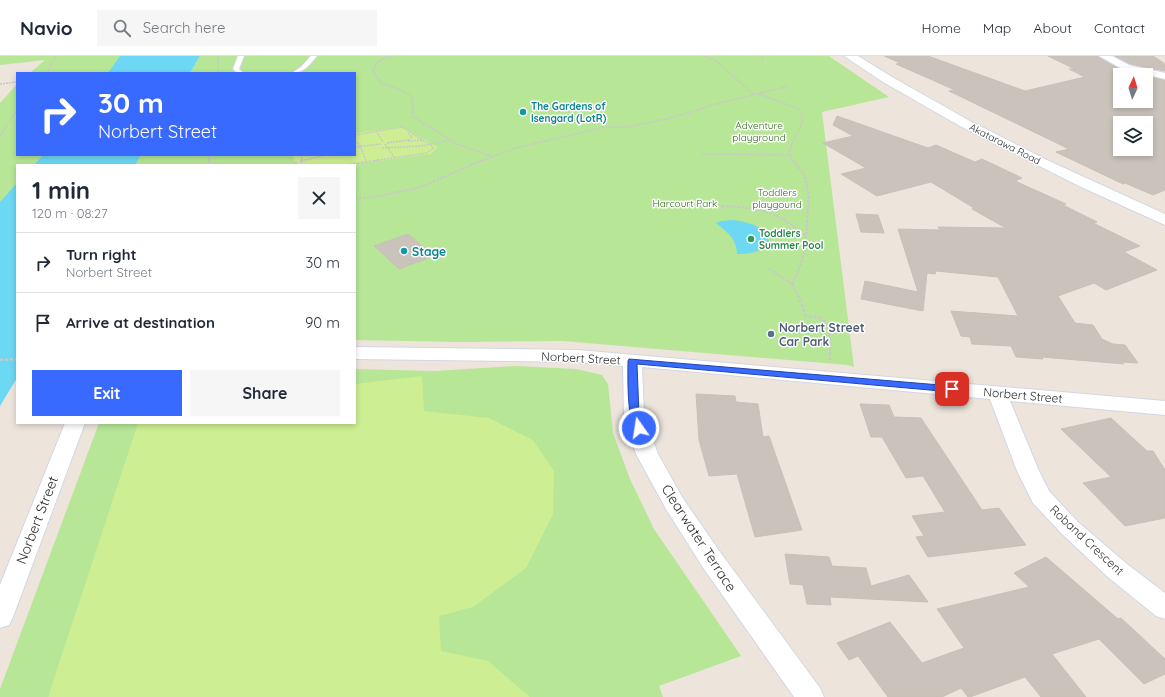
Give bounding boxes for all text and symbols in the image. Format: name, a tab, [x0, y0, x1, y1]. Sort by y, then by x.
search box	[97, 10, 377, 46]
text: Navio	[20, 16, 73, 40]
icon: search	[111, 17, 133, 39]
text: Search here	[143, 18, 226, 37]
text: Home	[922, 19, 961, 37]
text: Map	[983, 19, 1011, 37]
text: About	[1033, 19, 1072, 37]
text: Contact	[1094, 19, 1145, 37]
north arrow	[1113, 68, 1153, 108]
map controls	[1113, 68, 1153, 156]
text: 30 m	[98, 85, 164, 120]
icon: right	[32, 88, 84, 140]
place label: The Gardens of Isengard (LotR)	[531, 100, 607, 125]
marker: The Gardens of Isengard (LotR)	[518, 107, 528, 117]
button: layers	[1113, 116, 1153, 156]
park label: Adventure playground	[732, 119, 786, 144]
text: Norbert Street	[98, 120, 217, 143]
street label: Akatarawa Road	[967, 120, 1043, 168]
text: 1 min	[32, 175, 90, 205]
button: close	[298, 177, 340, 219]
park label: Toddlers playgound	[752, 186, 802, 211]
park label: Harcourt Park	[653, 197, 717, 210]
text: 120 m · 08:27	[32, 205, 108, 221]
place label: Toddlers Summer Pool	[759, 227, 823, 252]
marker: Toddlers Summer Pool	[746, 234, 756, 244]
place label: Stage	[412, 244, 446, 259]
text: Turn right	[66, 245, 137, 264]
marker: Stage	[399, 246, 409, 256]
icon: right	[32, 252, 54, 274]
text: 30 m	[305, 253, 340, 272]
text: Norbert Street	[66, 264, 152, 280]
icon: arrive	[32, 312, 54, 334]
text: Arrive at destination	[66, 313, 215, 332]
text: 90 m	[305, 313, 340, 332]
place label: Norbert Street Car Park	[779, 320, 865, 349]
marker: Norbert Street Car Park	[766, 329, 776, 339]
street label: Norbert Street	[541, 348, 621, 368]
button: Exit	[32, 370, 182, 416]
button: Share	[190, 370, 340, 416]
pin	[935, 372, 969, 406]
icon: arrive	[941, 378, 963, 400]
street label: Norbert Street	[983, 384, 1063, 406]
position arrow	[618, 407, 660, 449]
street label: Norbert Street	[12, 473, 62, 566]
street label: Clearwater Terrace	[658, 481, 741, 595]
street label: Roband Crescent	[1047, 502, 1127, 578]

